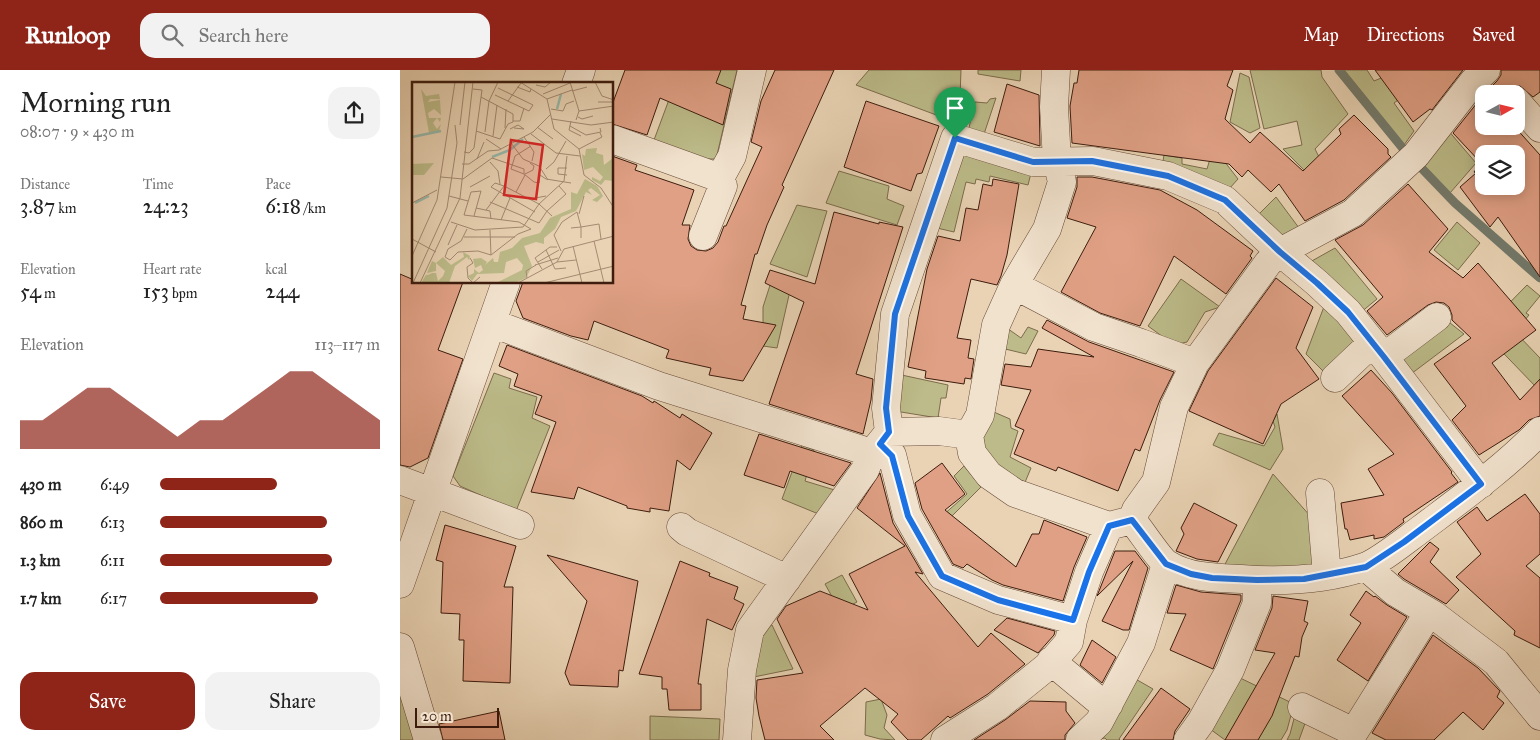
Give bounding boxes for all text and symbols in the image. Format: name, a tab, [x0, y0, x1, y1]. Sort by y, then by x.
search box	[140, 13, 490, 58]
text: Runloop	[25, 20, 110, 50]
icon: search	[158, 21, 186, 49]
text: Search here	[198, 24, 288, 47]
text: Map	[1303, 24, 1339, 46]
text: Directions	[1367, 24, 1444, 46]
text: Saved	[1472, 24, 1515, 46]
inset map	[412, 82, 614, 284]
text: Morning run	[20, 85, 171, 120]
north arrow	[1475, 85, 1525, 135]
map controls	[1475, 85, 1525, 195]
button: share	[328, 87, 380, 139]
pin	[934, 87, 976, 138]
icon: arrive	[941, 94, 969, 122]
text: 08:07 · 9 × 430 m	[20, 122, 134, 141]
button: layers	[1475, 145, 1525, 195]
text: Distance	[20, 176, 70, 193]
text: Time	[143, 176, 174, 193]
text: Pace	[265, 176, 291, 193]
text: 3.87	[20, 193, 55, 219]
text: 24:23	[143, 193, 189, 219]
text: 6:18	[265, 193, 301, 219]
text: km	[55, 200, 76, 217]
text: /km	[301, 200, 326, 217]
text: Elevation	[20, 261, 76, 278]
text: Heart rate	[143, 261, 202, 278]
text: kcal	[265, 261, 287, 278]
text: 54	[20, 278, 41, 304]
text: 153	[143, 278, 169, 304]
text: 244	[265, 278, 299, 304]
text: m	[41, 285, 56, 302]
text: bpm	[169, 285, 198, 302]
text: Elevation	[20, 335, 84, 354]
text: 113–117 m	[315, 335, 380, 354]
text: 430 m	[20, 475, 62, 494]
text: 6:49	[100, 475, 130, 494]
text: 860 m	[20, 513, 63, 532]
text: 6:13	[100, 513, 125, 532]
text: 1.3 km	[20, 551, 60, 570]
text: 6:11	[100, 551, 125, 570]
text: 1.7 km	[20, 589, 62, 608]
text: 6:17	[100, 589, 127, 608]
button: Save	[20, 672, 195, 730]
button: Share	[205, 672, 380, 730]
scale bar	[415, 705, 499, 728]
text: 20 m	[422, 708, 452, 725]

